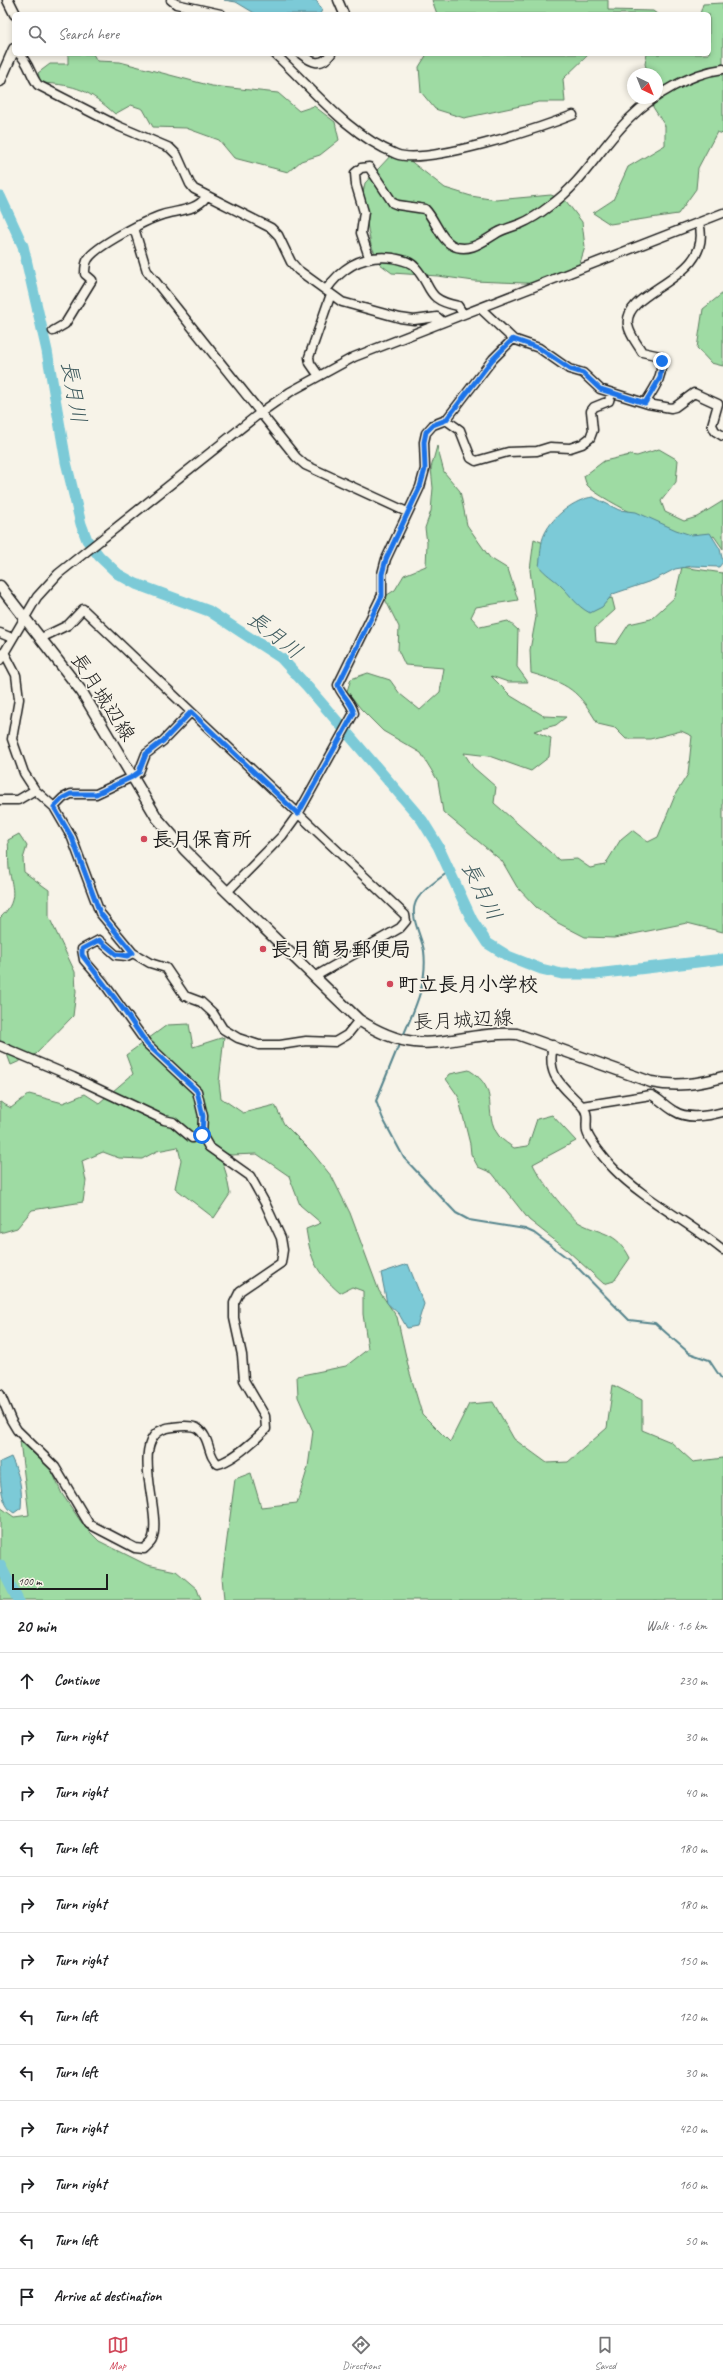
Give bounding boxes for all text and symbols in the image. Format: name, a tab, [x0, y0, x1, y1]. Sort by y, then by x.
search box	[12, 12, 711, 56]
icon: search	[26, 23, 48, 45]
text: Search here	[58, 25, 119, 44]
north arrow	[627, 68, 663, 104]
route end	[653, 352, 671, 370]
water label: 長月川	[56, 359, 92, 425]
water label: 長月川	[242, 605, 308, 665]
street label: 長月城辺線	[65, 648, 141, 746]
place label: 長月保育所	[152, 827, 252, 852]
marker: 長月保育所	[139, 834, 149, 844]
water label: 長月川	[456, 857, 508, 925]
place label: 長月簡易郵便局	[271, 937, 411, 962]
marker: 長月簡易郵便局	[258, 944, 268, 954]
place label: 町立長月小学校	[398, 972, 538, 997]
marker: 町立長月小学校	[385, 979, 395, 989]
street label: 長月城辺線	[412, 1005, 514, 1035]
route start	[193, 1126, 211, 1144]
scale bar	[12, 1572, 108, 1591]
text: 100 m	[18, 1574, 42, 1588]
text: 20 min	[16, 1616, 56, 1637]
text: Walk · 1.6 km	[646, 1618, 707, 1634]
icon: ahead	[16, 1670, 38, 1692]
text: Continue	[54, 1671, 99, 1690]
text: 230 m	[679, 1673, 707, 1689]
icon: right	[16, 1726, 38, 1748]
text: Turn right	[54, 1727, 107, 1746]
text: 30 m	[685, 1729, 707, 1745]
icon: right	[16, 1782, 38, 1804]
text: Turn right	[54, 1783, 107, 1802]
text: 40 m	[685, 1785, 707, 1801]
icon: left	[16, 1838, 38, 1860]
text: Turn left	[54, 1839, 97, 1858]
text: 180 m	[679, 1841, 707, 1857]
icon: right	[16, 1894, 38, 1916]
text: Turn right	[54, 1895, 107, 1914]
text: 180 m	[679, 1897, 707, 1913]
icon: right	[16, 1950, 38, 1972]
text: Turn right	[54, 1951, 107, 1970]
text: 150 m	[679, 1953, 707, 1969]
icon: left	[16, 2006, 38, 2028]
text: Turn left	[54, 2007, 97, 2026]
text: 120 m	[679, 2009, 707, 2025]
icon: left	[16, 2062, 38, 2084]
text: Turn left	[54, 2063, 97, 2082]
text: 30 m	[685, 2065, 707, 2081]
icon: right	[16, 2118, 38, 2140]
text: Turn right	[54, 2119, 107, 2138]
text: 420 m	[679, 2121, 707, 2137]
icon: right	[16, 2174, 38, 2196]
text: Turn right	[54, 2175, 107, 2194]
text: 160 m	[679, 2177, 707, 2193]
icon: left	[16, 2230, 38, 2252]
text: Turn left	[54, 2231, 97, 2250]
text: 50 m	[685, 2233, 707, 2249]
icon: arrive	[16, 2286, 38, 2308]
text: Arrive at destination	[54, 2287, 161, 2306]
tab: Map	[107, 2334, 129, 2372]
tab: Directions	[342, 2334, 381, 2372]
tab: Saved	[594, 2334, 616, 2372]

